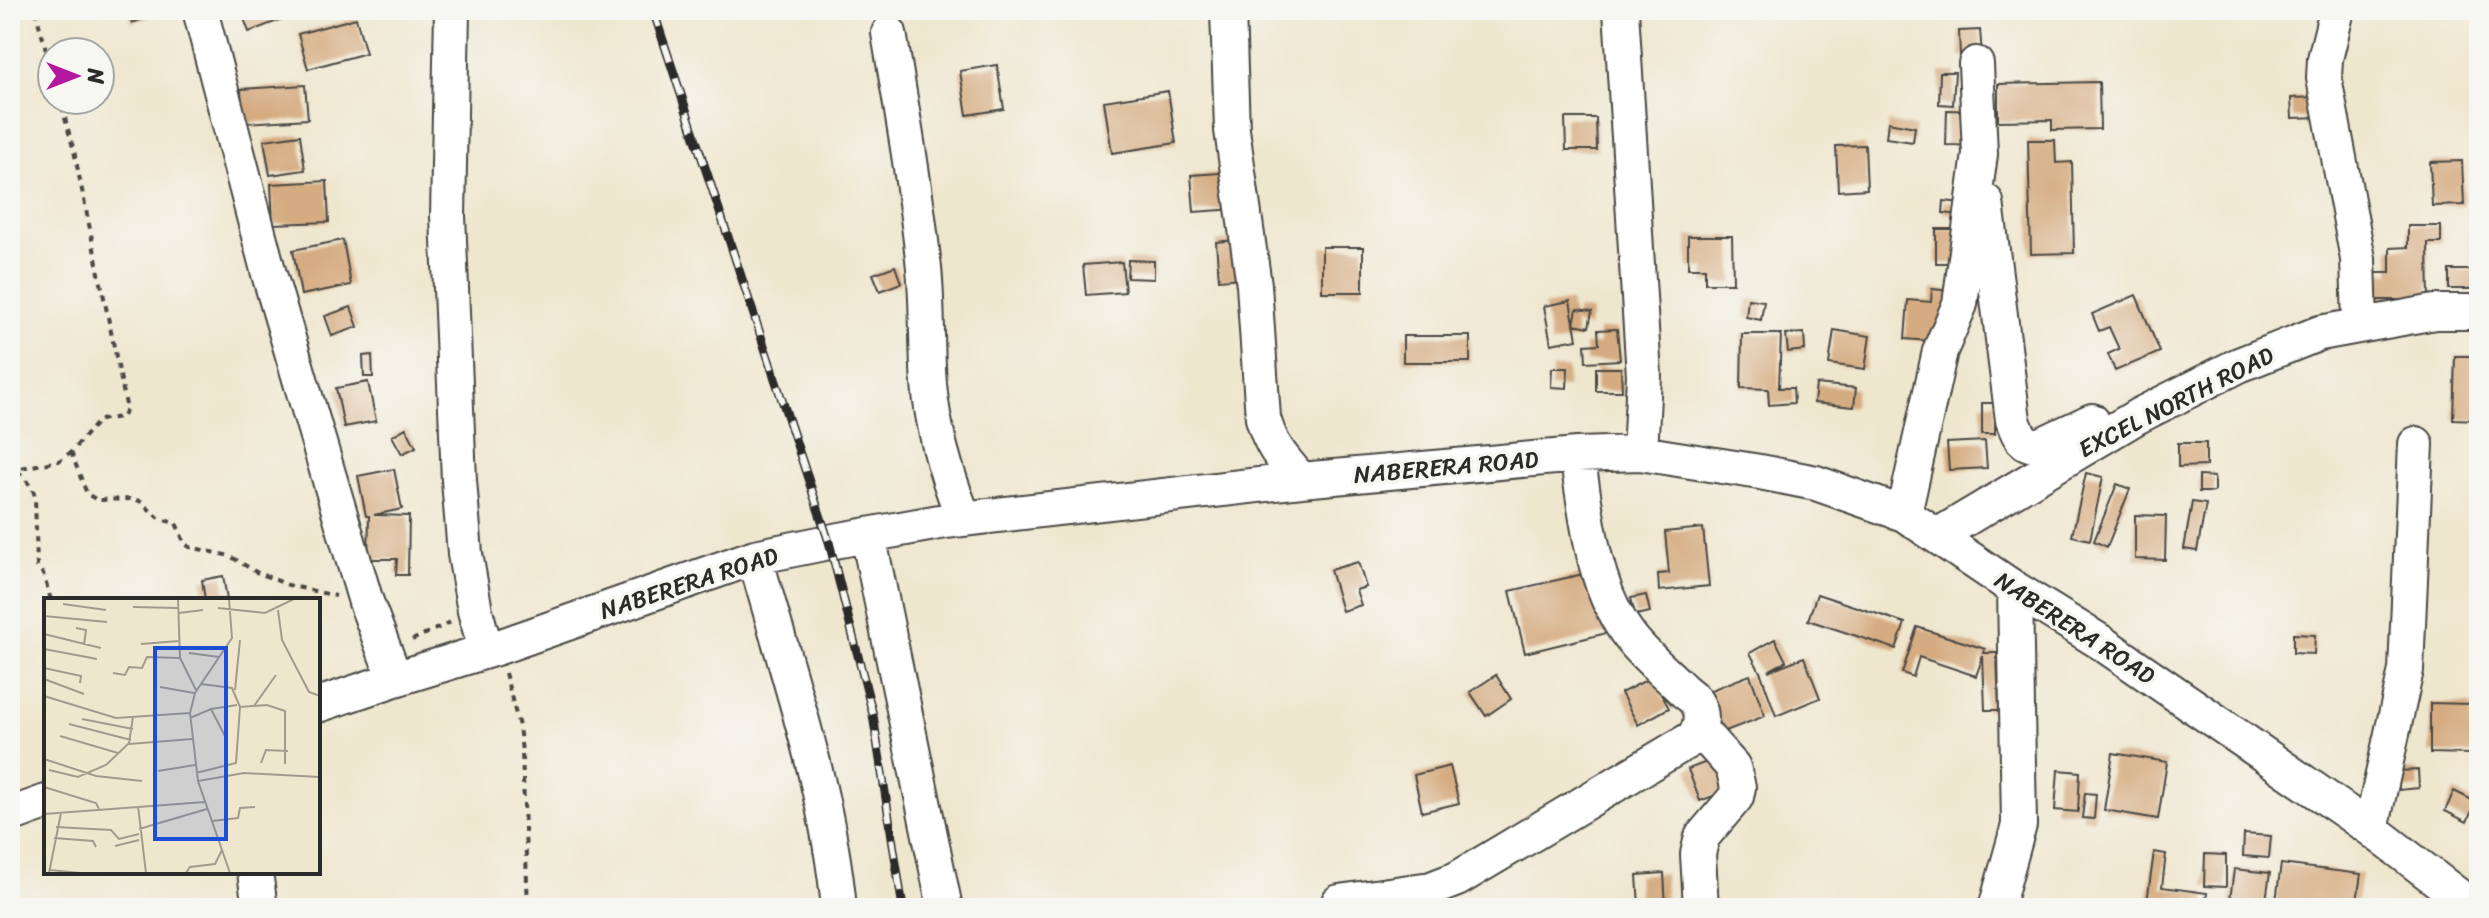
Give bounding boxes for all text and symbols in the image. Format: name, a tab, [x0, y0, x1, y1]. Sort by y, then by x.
north arrow	[36, 36, 116, 116]
text: N	[76, 67, 115, 84]
street label: EXCEL NORTH ROAD	[2071, 334, 2281, 470]
street label: NABERERA ROAD	[1352, 438, 1540, 496]
street label: NABERERA ROAD	[594, 534, 784, 632]
street label: NABERERA ROAD	[1986, 560, 2164, 696]
inset map	[44, 598, 320, 874]

